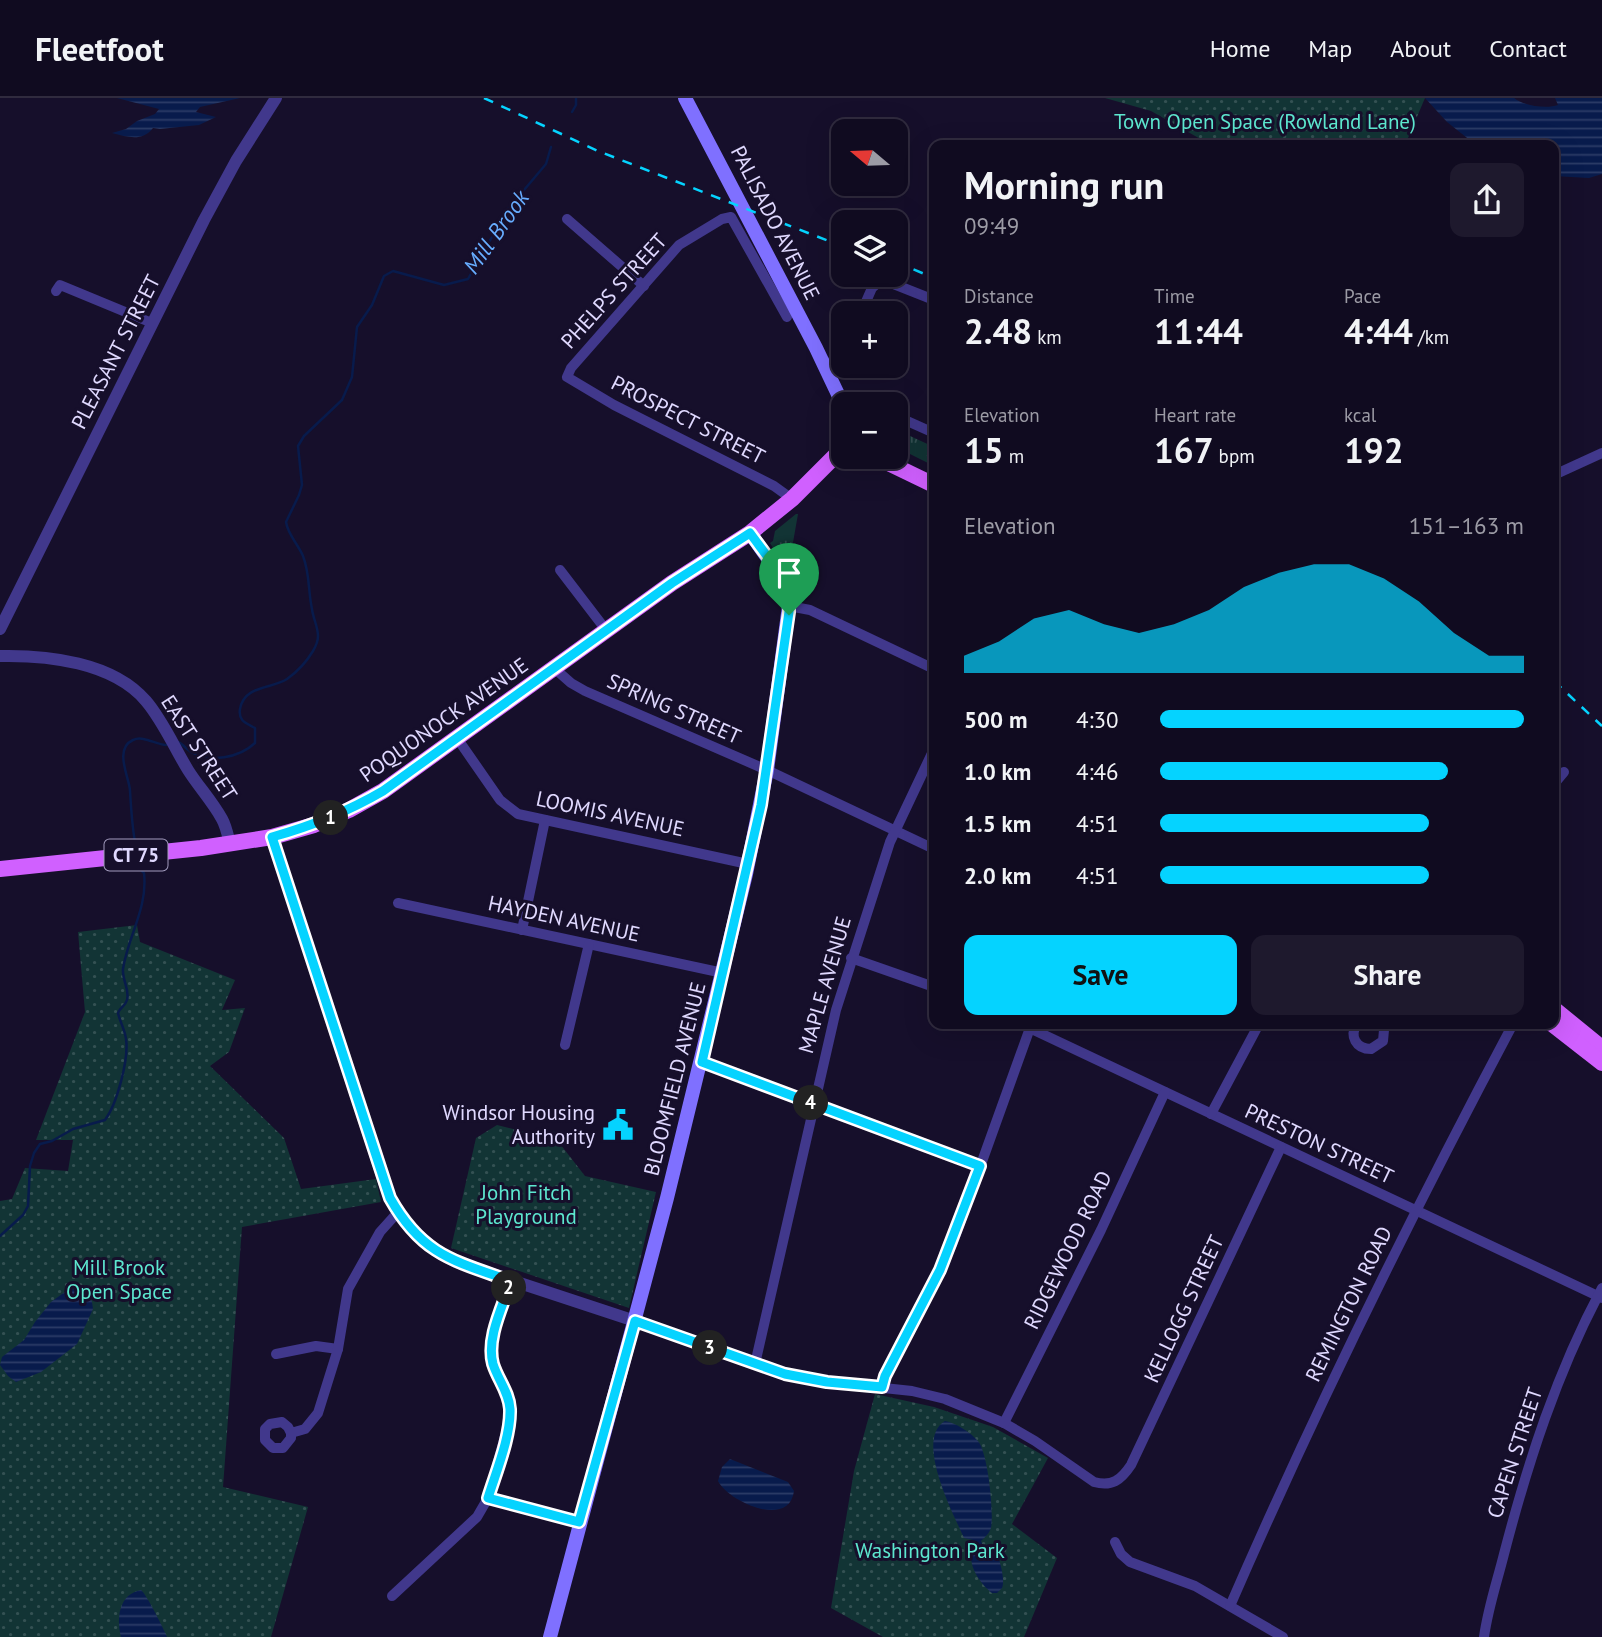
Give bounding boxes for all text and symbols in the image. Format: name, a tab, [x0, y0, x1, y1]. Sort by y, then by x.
text: Fleetfoot	[35, 27, 164, 70]
text: Home	[1210, 33, 1270, 64]
text: Map	[1308, 33, 1352, 64]
text: About	[1390, 33, 1451, 64]
text: Contact	[1489, 33, 1567, 64]
park label: Town Open Space (Rowland Lane)	[1114, 108, 1416, 135]
north arrow	[831, 119, 908, 196]
map controls	[831, 119, 908, 469]
street label: PALISADO AVENUE	[725, 141, 826, 305]
text: Morning run	[964, 160, 1164, 209]
button: share	[1450, 163, 1524, 237]
water label: Mill Brook	[456, 183, 536, 279]
button: layers	[831, 210, 908, 287]
text: 09:49	[964, 211, 1019, 240]
street label: PHELPS STREET	[555, 227, 673, 354]
street label: PLEASANT STREET	[65, 270, 166, 433]
text: Distance	[964, 284, 1034, 308]
text: Time	[1154, 284, 1195, 308]
text: Pace	[1344, 284, 1381, 308]
button: +	[831, 301, 908, 378]
text: 2.48	[964, 308, 1032, 354]
text: 11:44	[1154, 308, 1243, 354]
text: 4:44	[1344, 308, 1413, 354]
text: km	[1032, 325, 1062, 349]
text: /km	[1413, 325, 1449, 349]
street label: PROSPECT STREET	[607, 369, 770, 470]
button: −	[831, 392, 908, 469]
text: Elevation	[964, 403, 1040, 427]
text: Heart rate	[1154, 403, 1236, 427]
text: kcal	[1344, 403, 1376, 427]
text: 15	[964, 427, 1004, 473]
text: 167	[1154, 427, 1214, 473]
text: 192	[1344, 427, 1404, 473]
text: m	[1004, 444, 1024, 468]
text: bpm	[1214, 444, 1255, 468]
text: Elevation	[964, 511, 1056, 540]
text: 151–163 m	[1409, 511, 1524, 540]
pin	[759, 543, 819, 615]
icon: arrive	[770, 554, 808, 592]
street label: POQUONOCK AVENUE	[354, 651, 533, 788]
street label: SPRING STREET	[603, 667, 746, 750]
street label: EAST STREET	[155, 690, 244, 806]
text: 500 m	[964, 705, 1027, 734]
text: 4:30	[1076, 705, 1119, 734]
text: 1.0 km	[964, 757, 1031, 786]
text: 4:46	[1076, 757, 1119, 786]
street label: LOOMIS AVENUE	[534, 785, 687, 842]
pin: 1	[314, 800, 348, 836]
text: 1	[325, 805, 336, 829]
text: 1.5 km	[964, 809, 1031, 838]
text: 4:51	[1076, 809, 1119, 838]
road number: CT 75	[104, 840, 168, 870]
text: 2.0 km	[964, 861, 1031, 890]
text: 4:51	[1076, 861, 1119, 890]
street label: HAYDEN AVENUE	[486, 889, 642, 948]
street label: MAPLE AVENUE	[792, 913, 857, 1056]
button: Save	[964, 935, 1237, 1015]
button: Share	[1251, 935, 1524, 1015]
street label: BLOOMFIELD AVENUE	[637, 979, 712, 1178]
pin: 4	[794, 1086, 828, 1121]
text: 4	[805, 1090, 816, 1114]
street label: PRESTON STREET	[1241, 1097, 1398, 1190]
place label: Windsor Housing Authority	[442, 1099, 595, 1150]
public building icon: Windsor Housing Authority	[601, 1108, 635, 1142]
street label: RIDGEWOOD ROAD	[1018, 1166, 1118, 1333]
park label: John Fitch Playground	[475, 1179, 577, 1230]
street label: REMINGTON ROAD	[1299, 1222, 1398, 1386]
street label: KELLOGG STREET	[1138, 1230, 1230, 1387]
park label: Mill Brook Open Space	[66, 1254, 172, 1305]
pin: 2	[491, 1270, 526, 1306]
text: 2	[503, 1275, 514, 1299]
pin: 3	[692, 1330, 728, 1366]
text: 3	[704, 1335, 715, 1359]
street label: CAPEN STREET	[1481, 1384, 1548, 1522]
park label: Washington Park	[855, 1537, 1005, 1564]

